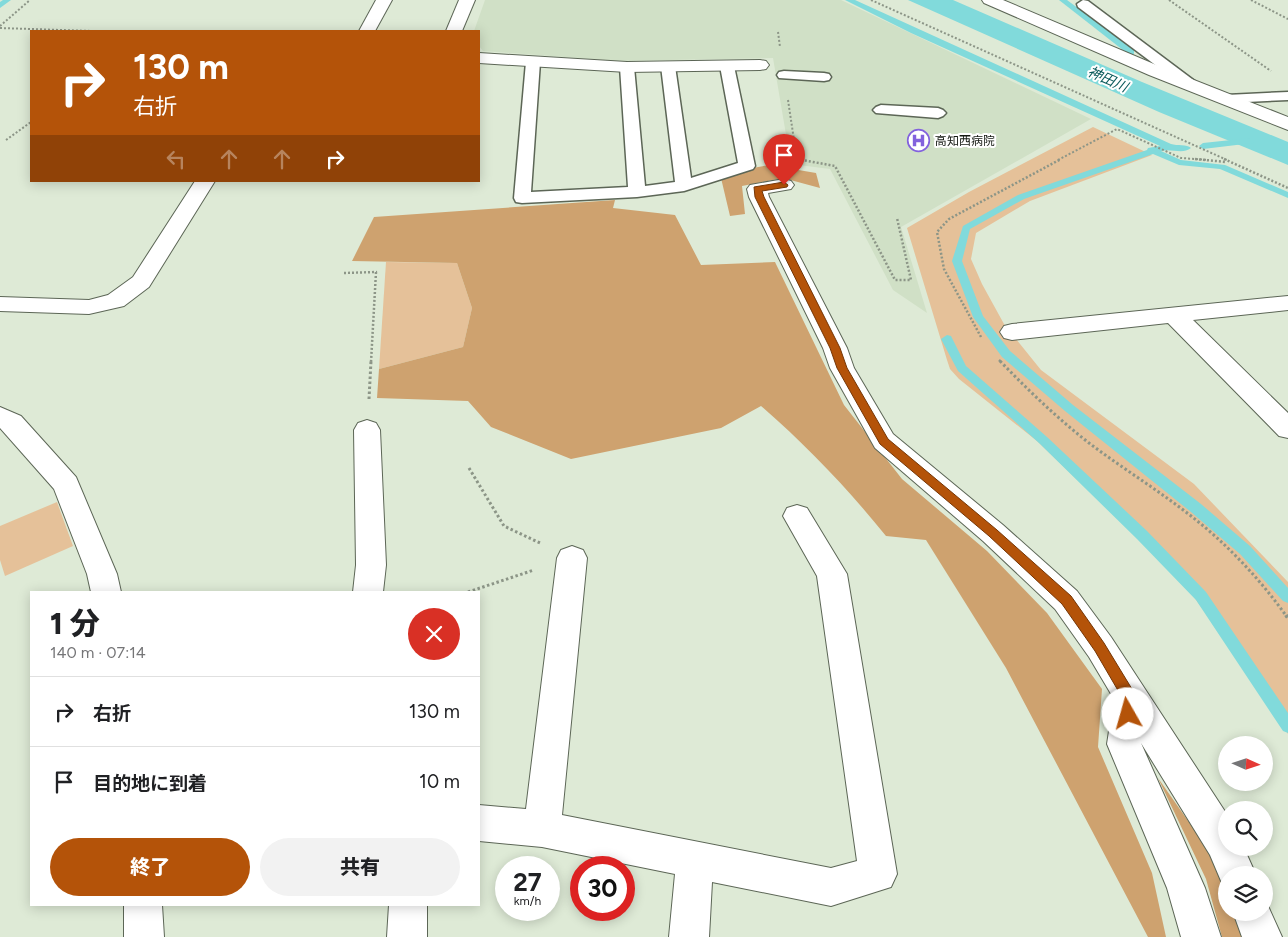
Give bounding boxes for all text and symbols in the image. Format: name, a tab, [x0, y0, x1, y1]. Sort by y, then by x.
text: 130 m	[133, 46, 229, 88]
icon: right	[50, 50, 115, 115]
water label: 神田川	[1085, 63, 1132, 97]
text: 右折	[133, 93, 177, 120]
hospital icon: 高知西病院	[907, 129, 931, 153]
pin	[763, 134, 805, 185]
place label: 高知西病院	[935, 134, 995, 148]
icon: arrive	[770, 141, 798, 169]
icon: left	[162, 145, 190, 173]
icon: ahead	[215, 145, 243, 173]
icon: ahead	[268, 145, 296, 173]
icon: right	[321, 145, 349, 173]
text: 1 分	[50, 605, 100, 642]
button: close	[408, 608, 460, 660]
text: 140 m · 07:14	[50, 643, 146, 662]
position arrow	[1101, 687, 1153, 739]
icon: right	[50, 698, 78, 726]
text: 130 m	[409, 700, 460, 723]
text: 右折	[93, 702, 131, 725]
north arrow	[1218, 736, 1272, 791]
map controls	[1218, 736, 1273, 921]
icon: arrive	[50, 768, 78, 796]
text: 10 m	[419, 770, 460, 793]
text: 目的地に到着	[93, 772, 207, 795]
button: search	[1218, 801, 1273, 856]
button: 終了	[50, 838, 250, 896]
button: 共有	[260, 838, 460, 896]
speed limit sign: 30	[570, 856, 635, 921]
button: layers	[1218, 866, 1273, 921]
text: 27	[513, 867, 542, 897]
text: km/h	[514, 894, 541, 908]

